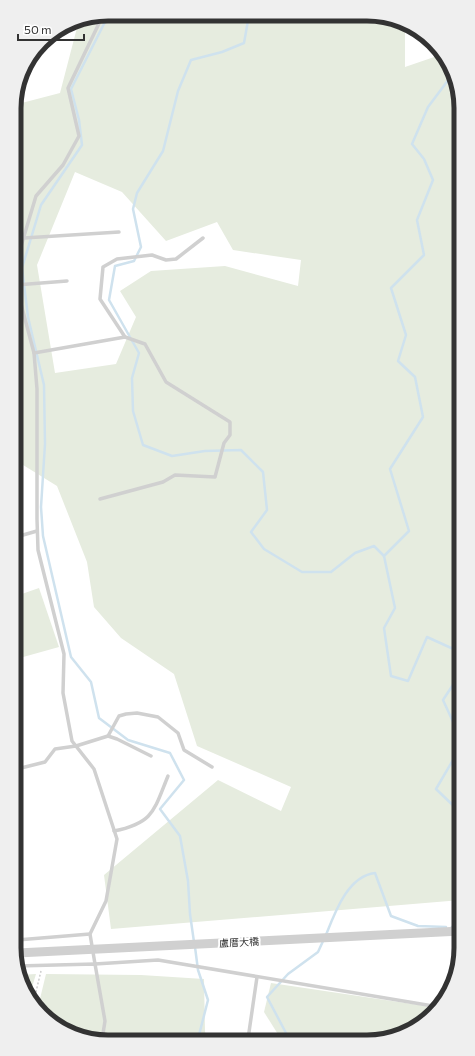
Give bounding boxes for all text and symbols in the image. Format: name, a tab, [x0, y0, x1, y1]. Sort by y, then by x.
scale bar	[18, 16, 84, 42]
text: 50 m	[24, 22, 52, 36]
street label: 盧厝大橋	[219, 935, 259, 949]

